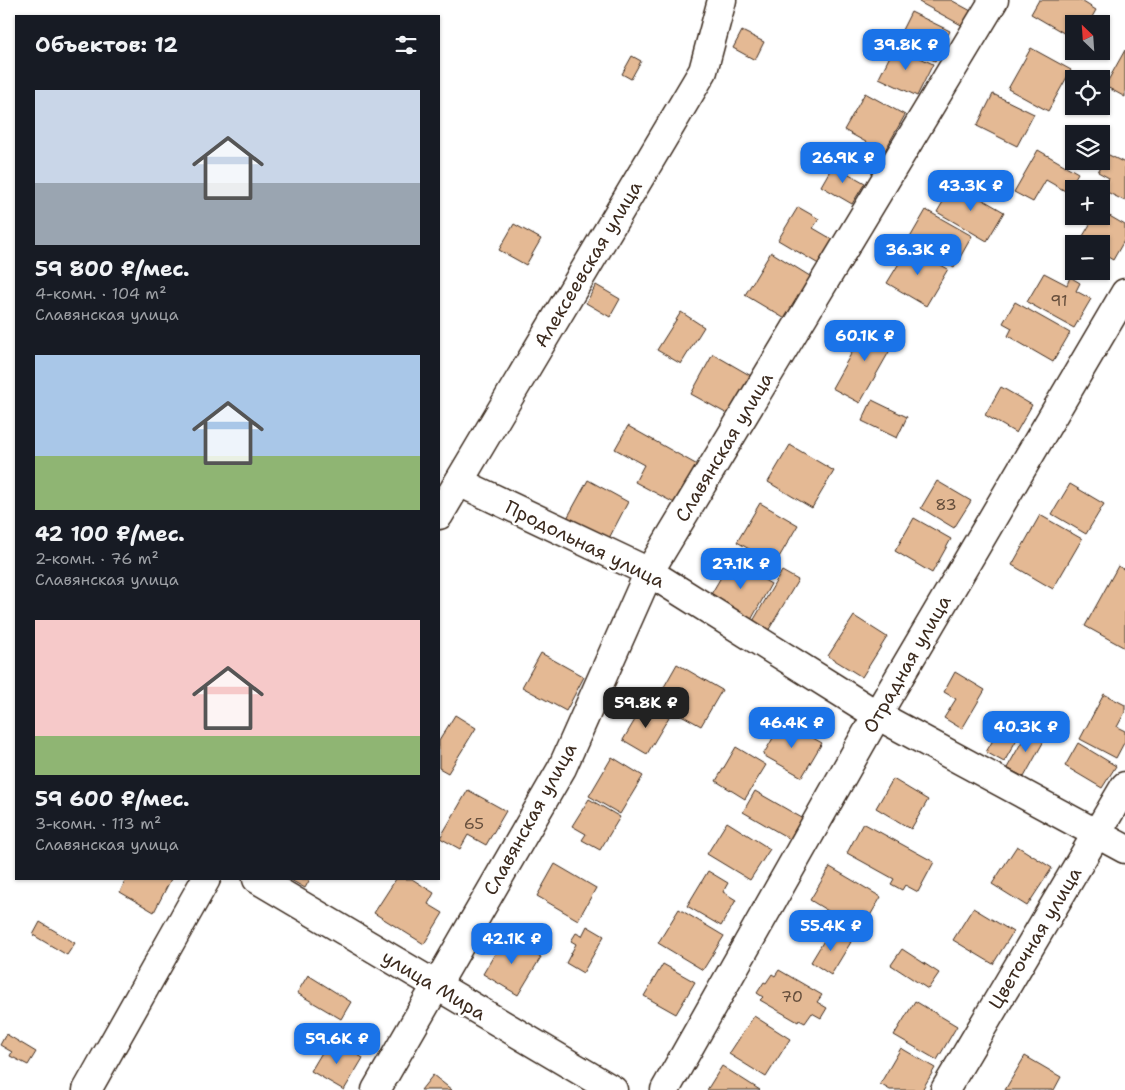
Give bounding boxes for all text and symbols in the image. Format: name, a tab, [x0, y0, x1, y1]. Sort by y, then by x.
north arrow	[1065, 15, 1110, 60]
map controls	[1065, 15, 1110, 280]
pin: 39.8K ₽	[860, 28, 952, 71]
text: Объектов: 12	[35, 31, 178, 59]
icon: filters	[392, 31, 420, 59]
text: 39.8K ₽	[874, 34, 938, 55]
button: locate	[1065, 70, 1110, 115]
icon: home	[183, 123, 273, 213]
button: layers	[1065, 125, 1110, 170]
pin: 26.9K ₽	[797, 142, 889, 184]
text: 26.9K ₽	[811, 147, 875, 168]
pin: 43.3K ₽	[925, 170, 1017, 212]
text: 43.3K ₽	[939, 175, 1003, 196]
street label: Алексеевская улица	[528, 176, 648, 352]
button: +	[1065, 180, 1110, 225]
pin: 36.3K ₽	[872, 234, 964, 276]
button: −	[1065, 235, 1110, 280]
text: 36.3K ₽	[885, 239, 951, 260]
text: 59 800 ₽/мес.	[35, 255, 190, 283]
text: 4-комн. · 104 m²	[35, 283, 167, 304]
house number: 91	[1050, 290, 1068, 311]
text: Славянская улица	[35, 304, 179, 325]
pin: 60.1K ₽	[819, 320, 911, 362]
text: 60.1K ₽	[835, 325, 895, 346]
street label: Славянская улица	[669, 367, 779, 527]
icon: home	[183, 388, 273, 478]
house number: 83	[935, 494, 957, 515]
street label: Продольная улица	[501, 495, 669, 594]
text: 42 100 ₽/мес.	[35, 520, 185, 548]
text: 2-комн. · 76 m²	[35, 548, 159, 569]
pin: 27.1K ₽	[695, 548, 787, 590]
text: 27.1K ₽	[712, 553, 770, 574]
text: Славянская улица	[35, 569, 179, 590]
street label: Отрадная улица	[857, 590, 957, 737]
icon: home	[183, 653, 273, 743]
pin: 59.8K ₽	[600, 686, 692, 729]
text: 59.8K ₽	[614, 692, 678, 713]
pin: 46.4K ₽	[746, 706, 838, 749]
pin: 40.3K ₽	[980, 710, 1072, 753]
text: 46.4K ₽	[760, 712, 824, 733]
text: 40.3K ₽	[994, 716, 1058, 737]
street label: Славянская улица	[478, 738, 582, 900]
text: 59 600 ₽/мес.	[35, 785, 190, 813]
text: 3-комн. · 113 m²	[35, 813, 161, 834]
house number: 65	[464, 813, 484, 834]
text: Славянская улица	[35, 834, 179, 855]
street label: Цветочная улица	[983, 862, 1087, 1014]
pin: 55.4K ₽	[785, 910, 877, 952]
text: 55.4K ₽	[800, 915, 862, 936]
pin: 42.1K ₽	[466, 922, 558, 965]
text: 42.1K ₽	[482, 928, 542, 949]
street label: улица Мира	[377, 944, 491, 1026]
house number: 70	[781, 986, 803, 1007]
pin: 59.6K ₽	[291, 1022, 383, 1065]
text: 59.6K ₽	[305, 1028, 369, 1049]

